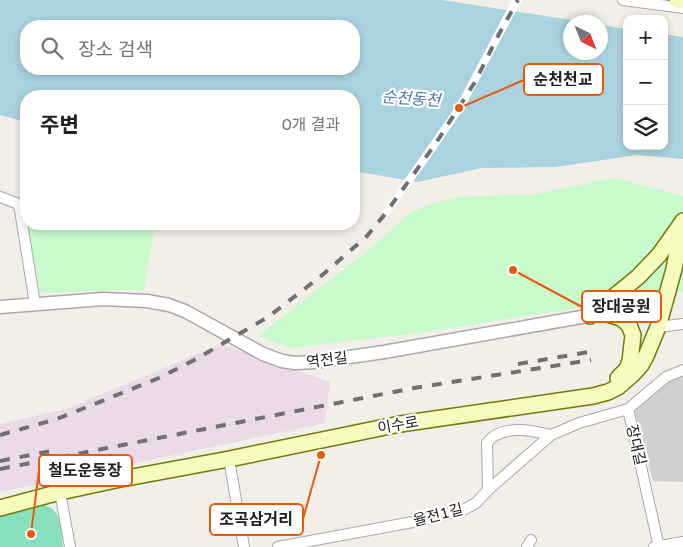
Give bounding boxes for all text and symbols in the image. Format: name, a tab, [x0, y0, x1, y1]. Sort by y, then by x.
north arrow	[563, 15, 608, 60]
map controls	[623, 15, 668, 150]
button: +	[623, 15, 668, 60]
search box	[20, 20, 360, 75]
icon: search	[38, 34, 66, 62]
text: 장소 검색	[78, 39, 153, 61]
button: −	[623, 60, 668, 105]
callout: 순천천교	[524, 64, 603, 95]
text: 순천천교	[534, 70, 593, 90]
water label: 순천동천	[381, 87, 443, 111]
button: layers	[623, 105, 668, 150]
text: 주변	[40, 113, 79, 138]
text: 0개 결과	[282, 115, 340, 135]
callout: 장대공원	[582, 291, 661, 322]
text: 장대공원	[592, 297, 650, 317]
street label: 역전길	[305, 349, 349, 371]
street label: 이수로	[376, 413, 420, 437]
street label: 장대길	[623, 423, 649, 467]
callout: 철도운동장	[39, 455, 132, 486]
text: 철도운동장	[48, 461, 122, 481]
street label: 율전1길	[411, 500, 465, 530]
callout: 조곡삼거리	[210, 504, 303, 535]
text: 조곡삼거리	[219, 510, 293, 530]

